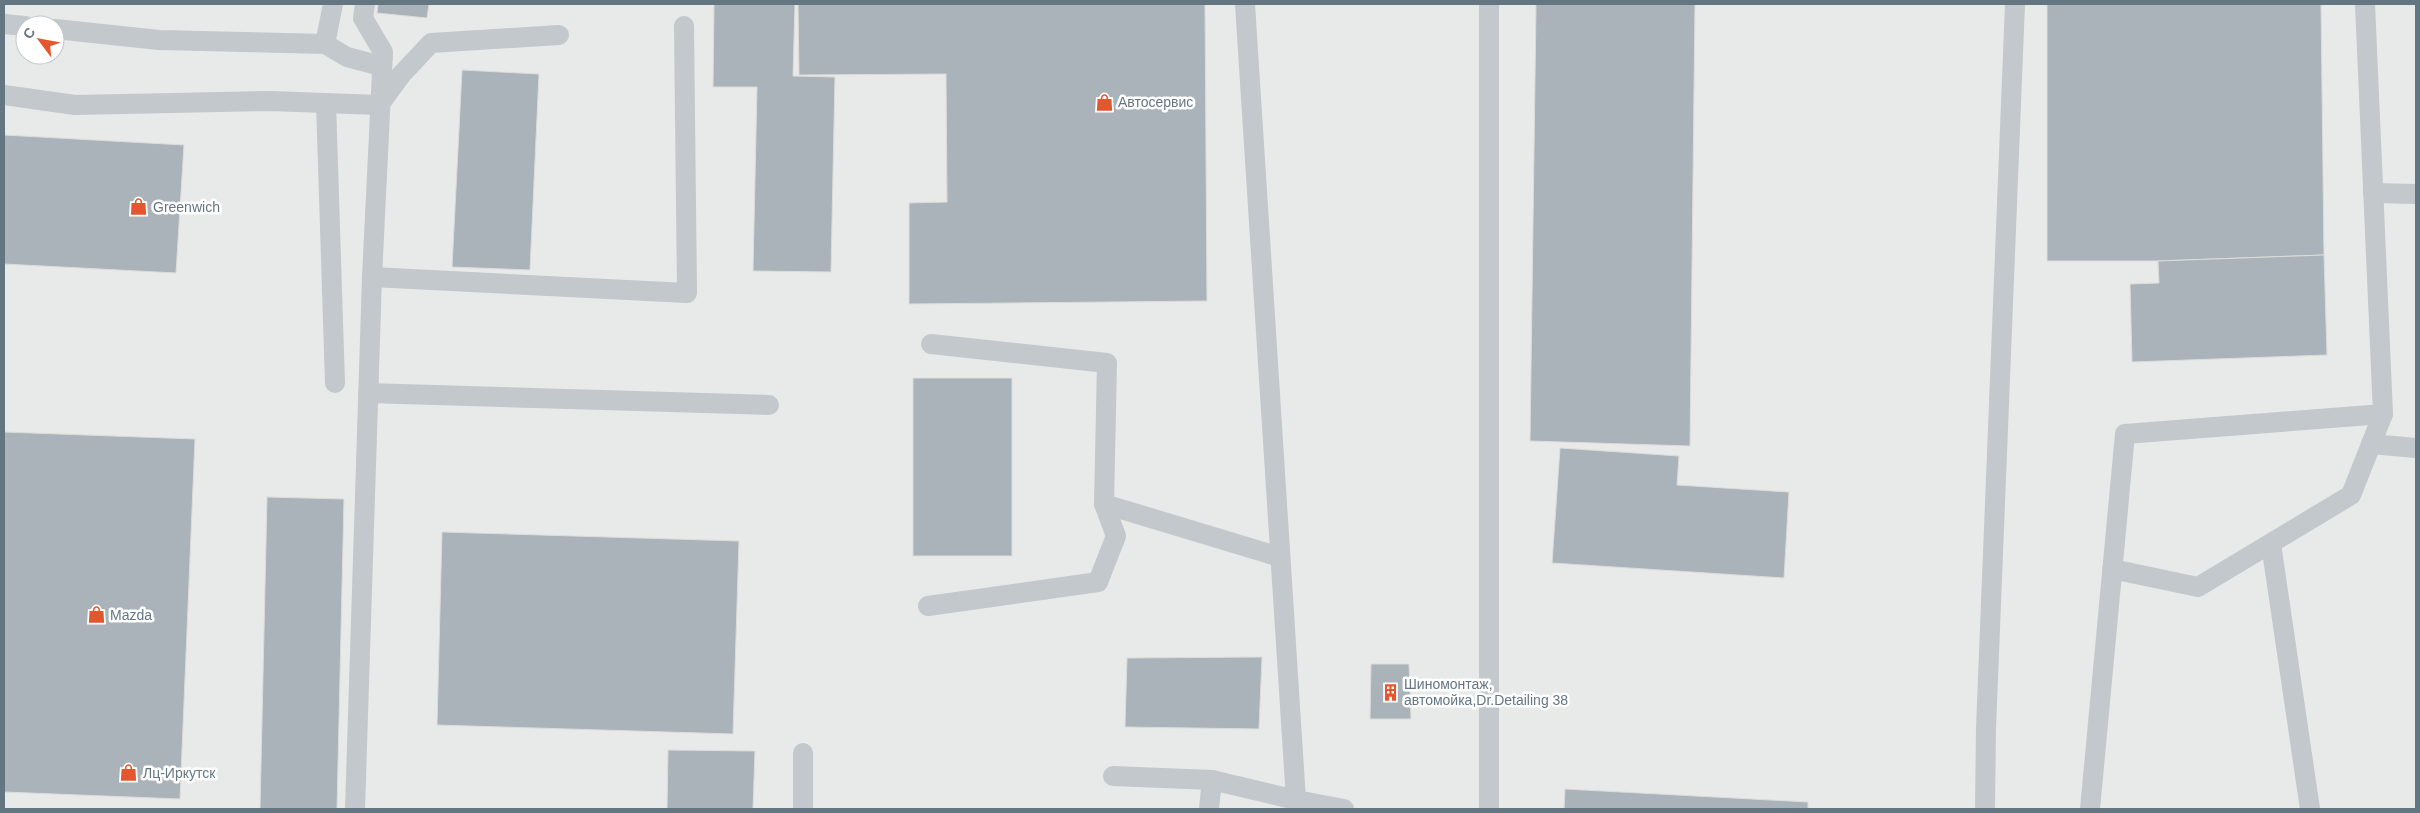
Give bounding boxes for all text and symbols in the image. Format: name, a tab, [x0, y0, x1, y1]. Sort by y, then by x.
north arrow	[15, 15, 65, 65]
text: С	[20, 25, 38, 42]
shop icon: Автосервис	[1094, 92, 1114, 112]
place label: Автосервис	[1118, 94, 1193, 110]
shop icon: Greenwich	[129, 197, 149, 217]
place label: Greenwich	[153, 199, 220, 215]
shop icon: Mazda	[86, 605, 106, 625]
place label: Mazda	[110, 607, 152, 623]
place label: Шиномонтаж, автомойка,Dr.Detailing 38	[1404, 676, 1568, 708]
building icon: Шиномонтаж, автомойка,Dr.Detailing 38	[1380, 682, 1400, 702]
shop icon: Лц-Иркутск	[119, 763, 139, 783]
place label: Лц-Иркутск	[143, 765, 216, 781]

